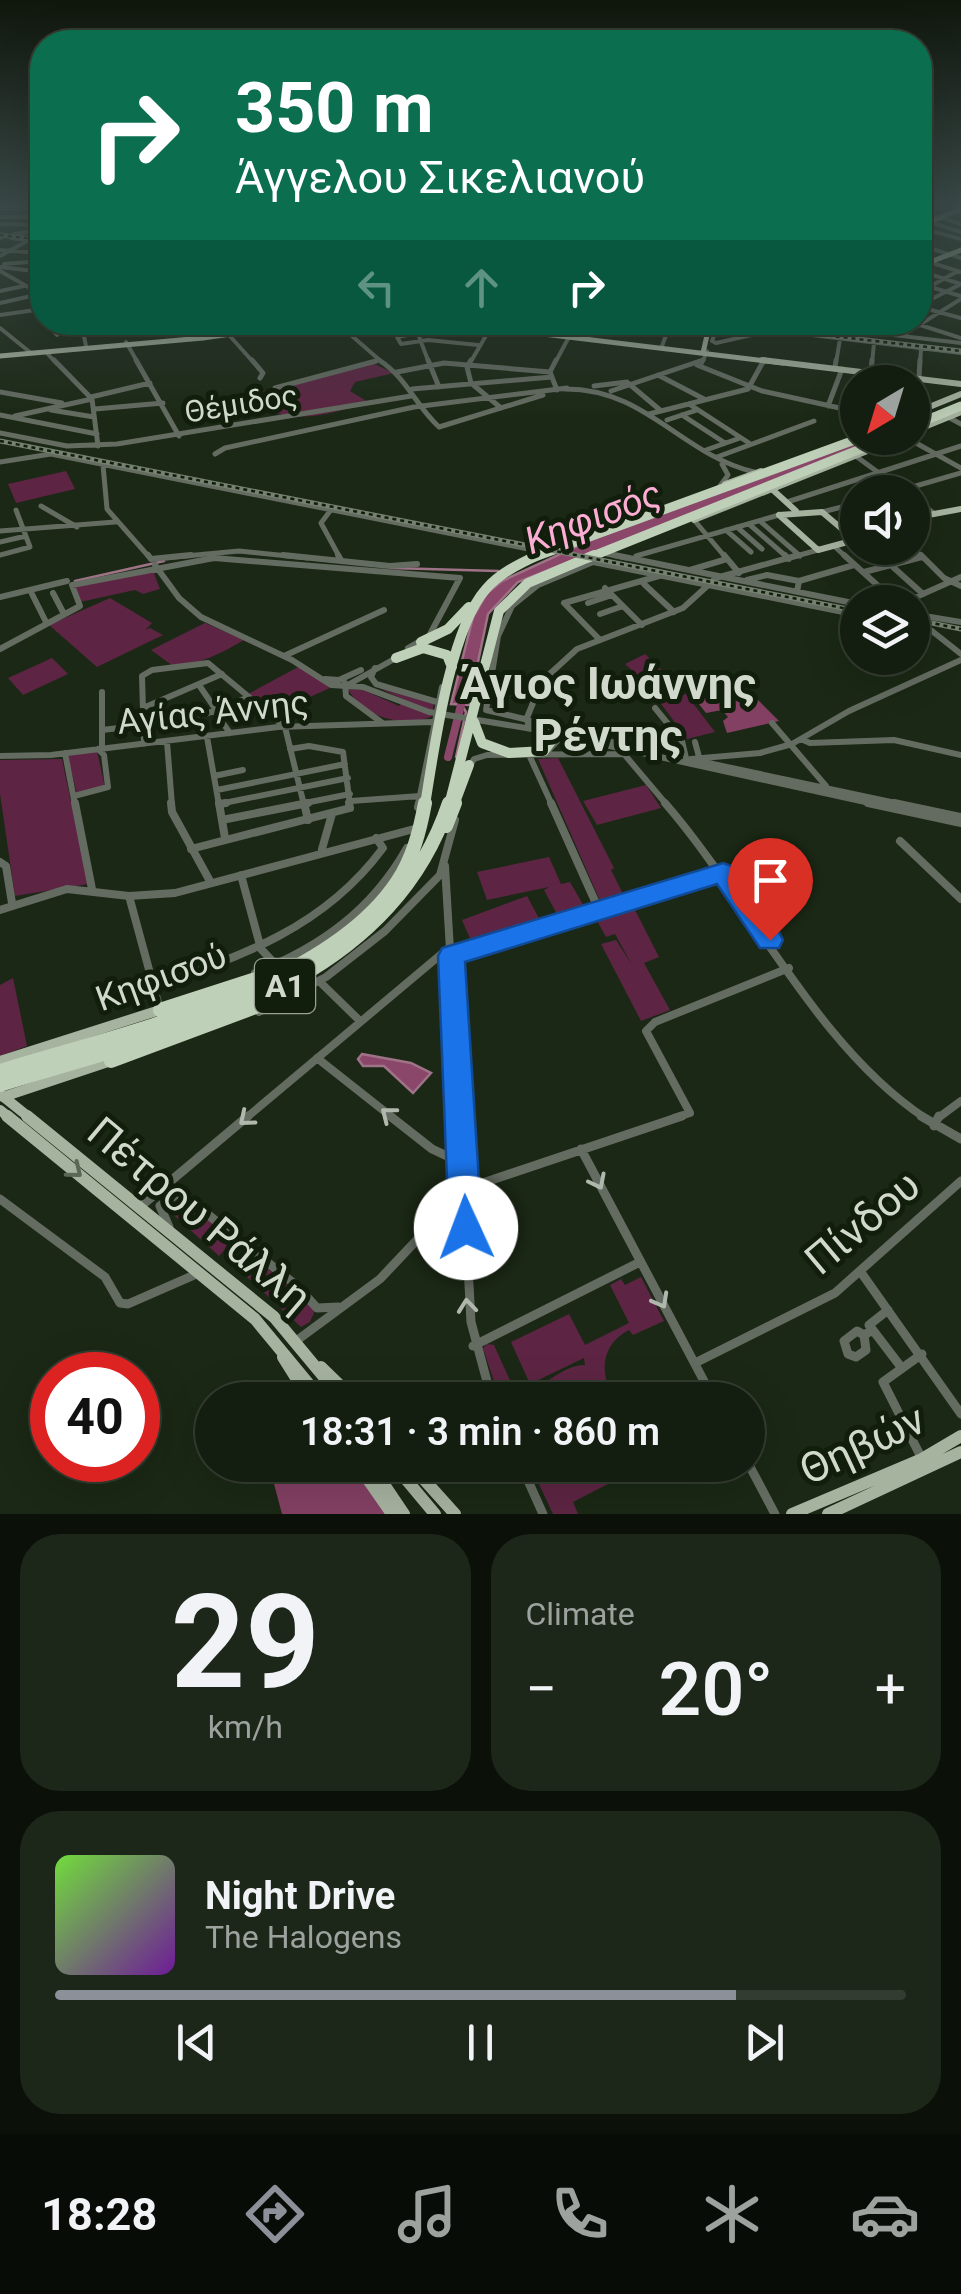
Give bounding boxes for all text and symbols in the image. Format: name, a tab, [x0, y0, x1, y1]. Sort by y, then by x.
text: 350 m	[235, 67, 434, 149]
icon: right	[70, 70, 200, 200]
text: Άγγελου Σικελιανού	[235, 151, 645, 204]
icon: left	[349, 260, 404, 315]
icon: ahead	[454, 260, 509, 315]
icon: right	[559, 260, 614, 315]
north arrow	[840, 365, 930, 455]
map controls	[840, 365, 930, 675]
street label: Θέμιδος	[182, 377, 300, 430]
water label: Κηφισός	[518, 471, 668, 563]
button: sound	[840, 475, 930, 565]
button: layers	[840, 585, 930, 675]
district label: Άγιος Ιωάννης Ρέντης	[460, 657, 756, 762]
street label: Αγίας Άννης	[115, 682, 311, 743]
pin	[728, 838, 813, 941]
icon: arrive	[743, 853, 798, 908]
street label: Κηφισού	[90, 935, 232, 1020]
road number: Α1	[255, 959, 315, 1013]
street label: Πέτρου Ράλλη	[78, 1107, 321, 1322]
one-way arrow	[239, 1108, 257, 1126]
one-way arrow	[381, 1108, 399, 1126]
one-way arrow	[64, 1159, 82, 1177]
street label: Πίνδου	[795, 1160, 930, 1284]
one-way arrow	[586, 1172, 605, 1190]
position arrow	[414, 1176, 518, 1280]
one-way arrow	[649, 1291, 669, 1309]
one-way arrow	[457, 1298, 479, 1314]
speed limit sign: 40	[30, 1352, 160, 1482]
street label: Θηβών	[792, 1394, 932, 1495]
text: 18:31 · 3 min · 860 m	[300, 1410, 660, 1454]
text: 29	[171, 1566, 320, 1719]
text: Climate	[526, 1595, 635, 1633]
text: 20°	[659, 1645, 773, 1733]
text: −	[526, 1657, 557, 1721]
text: +	[875, 1657, 906, 1721]
text: km/h	[208, 1708, 283, 1746]
text: Night Drive	[205, 1874, 395, 1918]
text: The Halogens	[205, 1918, 402, 1956]
icon: previous	[169, 2015, 224, 2070]
icon: pause	[453, 2015, 508, 2070]
icon: next	[737, 2015, 792, 2070]
icon: directions	[240, 2179, 310, 2249]
icon: music	[392, 2179, 462, 2249]
icon: phone	[545, 2179, 615, 2249]
icon: climate	[697, 2179, 767, 2249]
icon: car	[850, 2179, 920, 2249]
text: 18:28	[41, 2188, 157, 2241]

